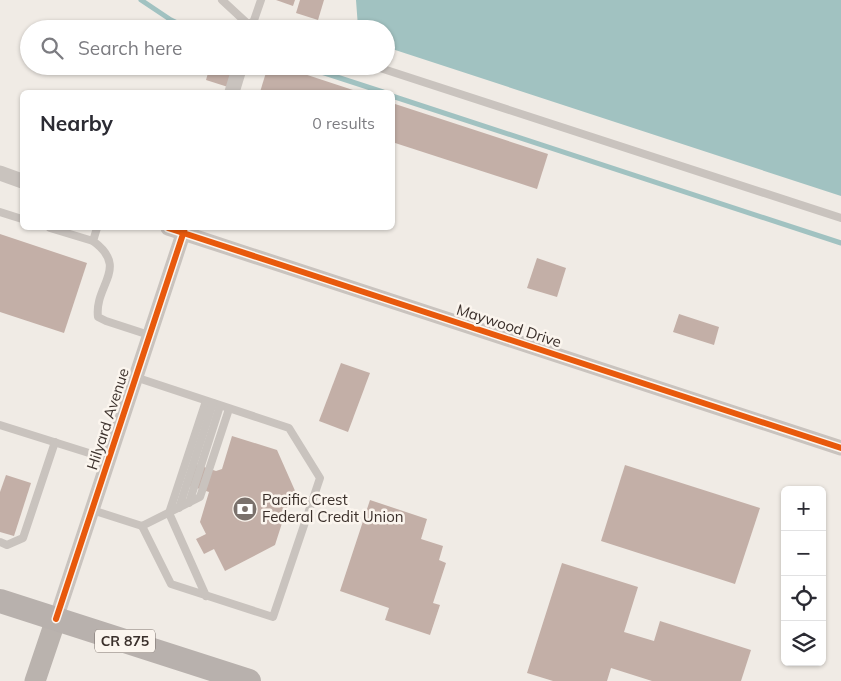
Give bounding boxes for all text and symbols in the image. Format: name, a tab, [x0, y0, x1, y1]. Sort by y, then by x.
search box	[20, 20, 395, 75]
icon: search	[38, 34, 66, 62]
text: Search here	[78, 36, 182, 60]
text: Nearby	[40, 110, 113, 136]
text: 0 results	[312, 113, 375, 133]
street label: Maywood Drive	[454, 300, 564, 351]
street label: Hilyard Avenue	[82, 366, 133, 472]
map controls	[781, 486, 826, 666]
button: +	[781, 486, 826, 531]
place label: Pacific Crest Federal Credit Union	[262, 490, 404, 526]
bank icon: Pacific Crest Federal Credit Union	[232, 496, 258, 522]
button: −	[781, 531, 826, 576]
button: locate	[781, 576, 826, 621]
button: layers	[781, 621, 826, 666]
road number: CR 875	[95, 630, 155, 652]

